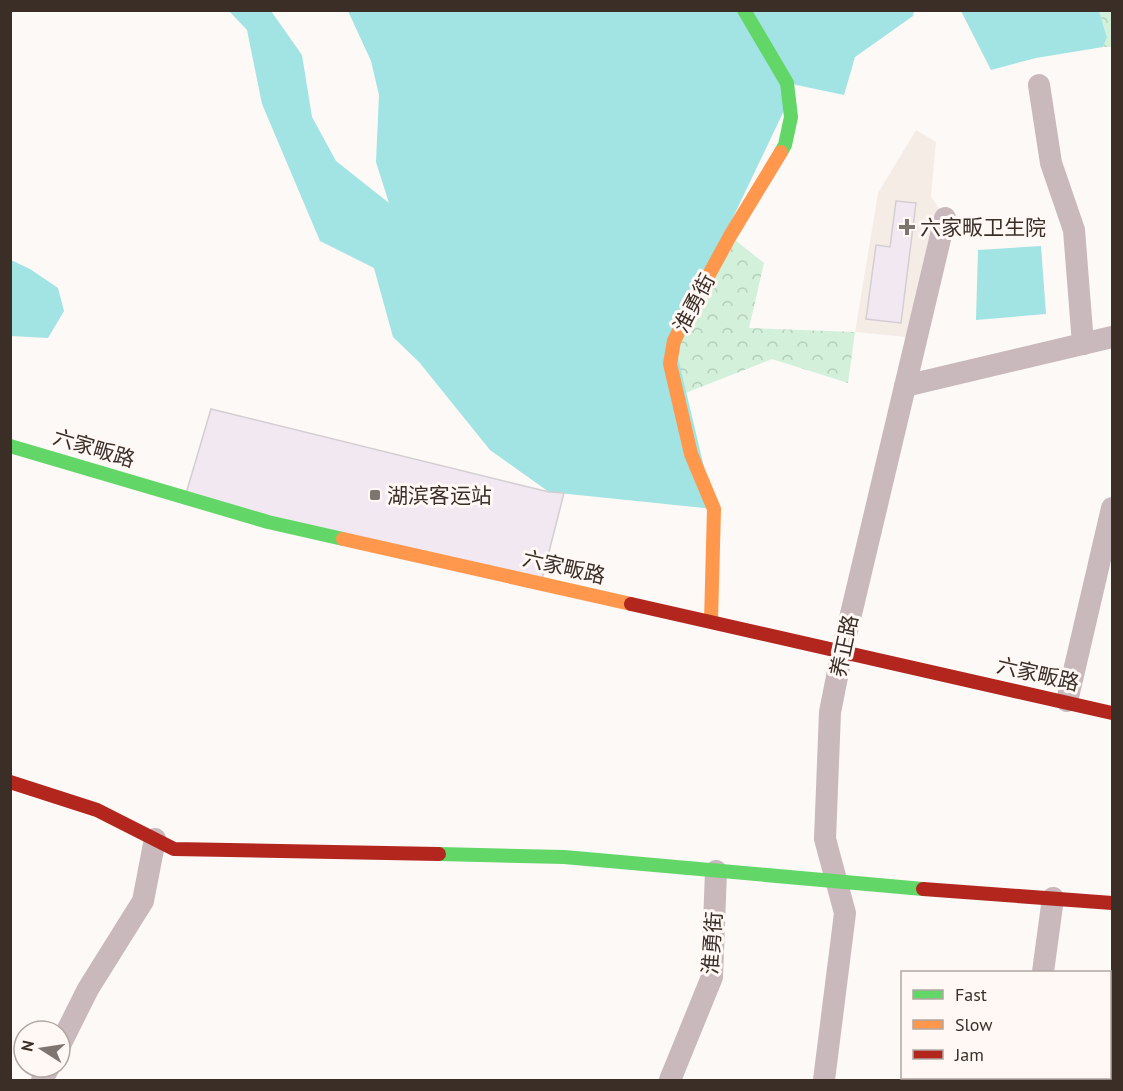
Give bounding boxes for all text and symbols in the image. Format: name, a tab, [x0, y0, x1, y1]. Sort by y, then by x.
place label: 六家畈卫生院	[920, 214, 1046, 241]
marker: 六家畈卫生院	[898, 218, 916, 236]
street label: 淮勇街	[667, 269, 721, 337]
street label: 六家畈路	[50, 423, 138, 473]
place label: 湖滨客运站	[387, 482, 492, 509]
marker: 湖滨客运站	[368, 488, 382, 502]
street label: 六家畈路	[520, 544, 608, 590]
street label: 养正路	[824, 612, 864, 680]
street label: 六家畈路	[994, 651, 1082, 697]
street label: 淮勇街	[696, 911, 728, 975]
legend	[901, 971, 1111, 1079]
text: Fast	[955, 983, 987, 1006]
text: Slow	[955, 1013, 993, 1036]
north arrow	[12, 1019, 72, 1079]
text: N	[16, 1039, 38, 1053]
text: Jam	[954, 1043, 984, 1066]

